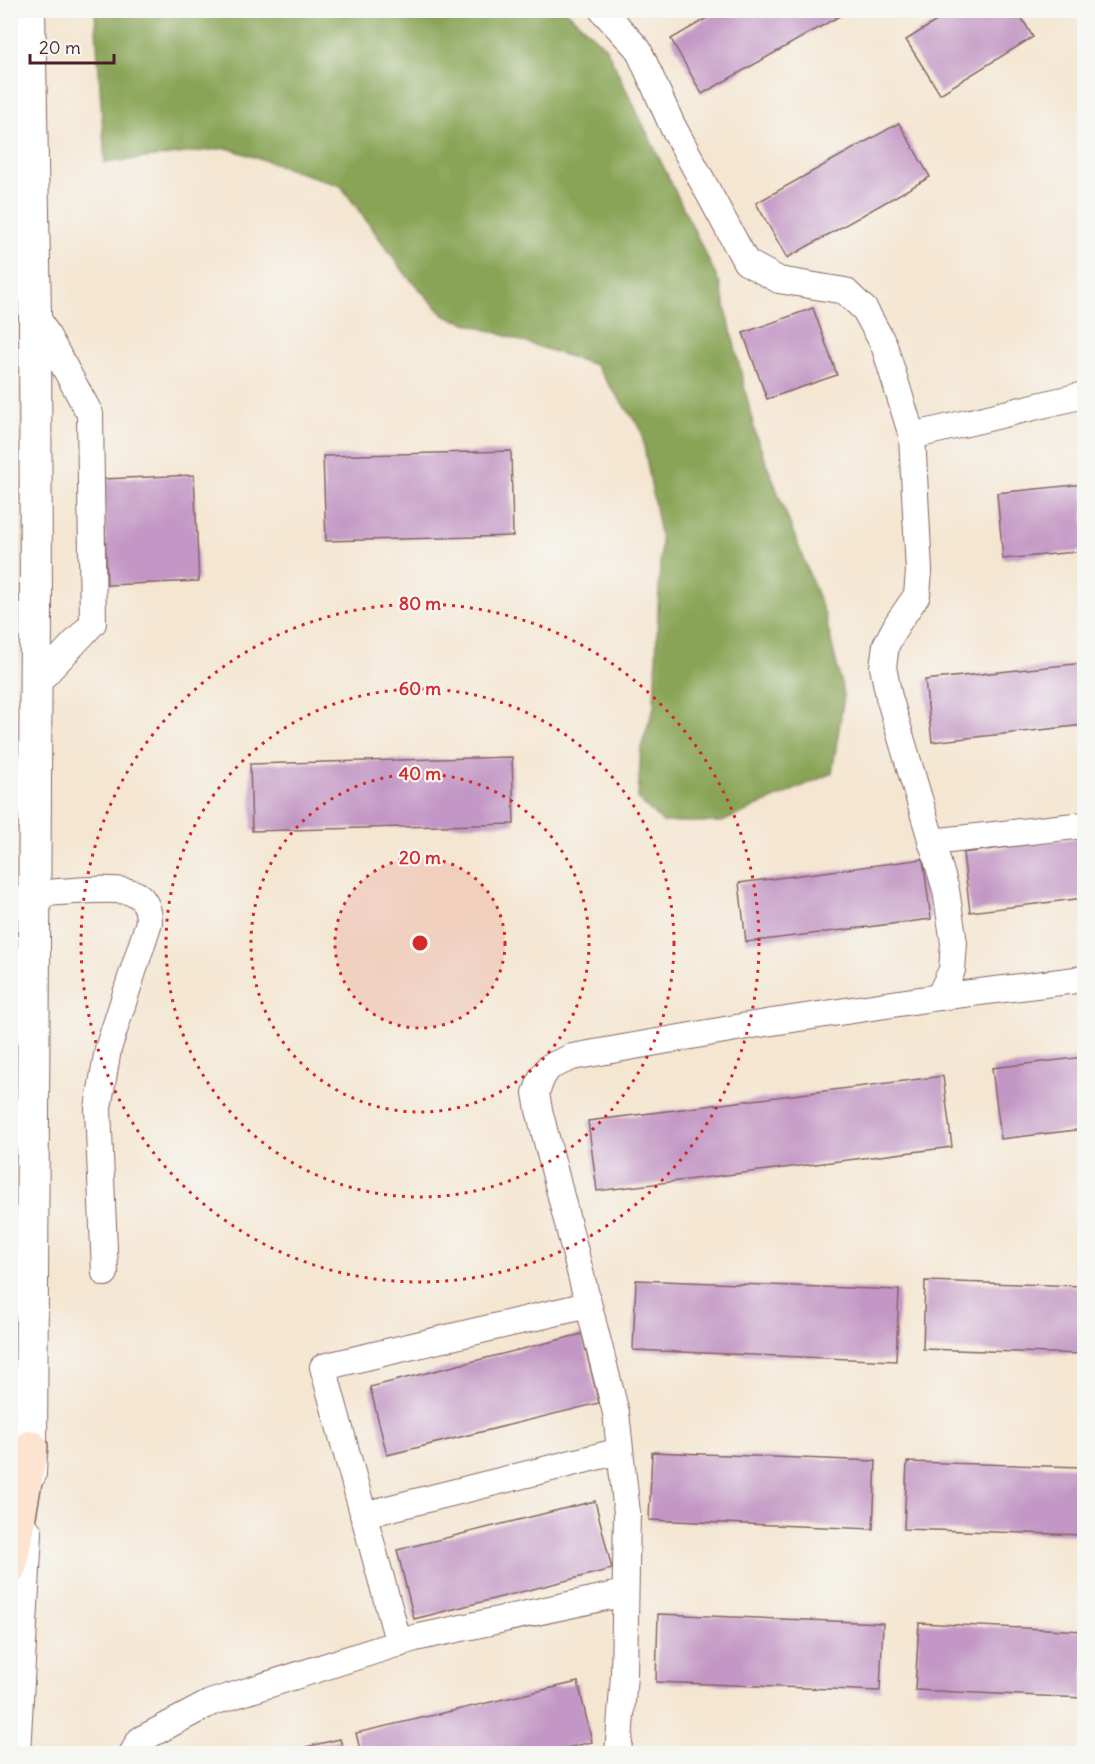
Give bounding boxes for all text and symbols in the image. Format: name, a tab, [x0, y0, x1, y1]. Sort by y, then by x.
scale bar	[30, 27, 114, 65]
text: 20 m	[39, 36, 81, 59]
text: 80 m	[399, 592, 441, 615]
text: 60 m	[399, 677, 441, 700]
text: 40 m	[399, 762, 441, 785]
text: 20 m	[399, 846, 441, 869]
centre of rings	[410, 933, 430, 953]

